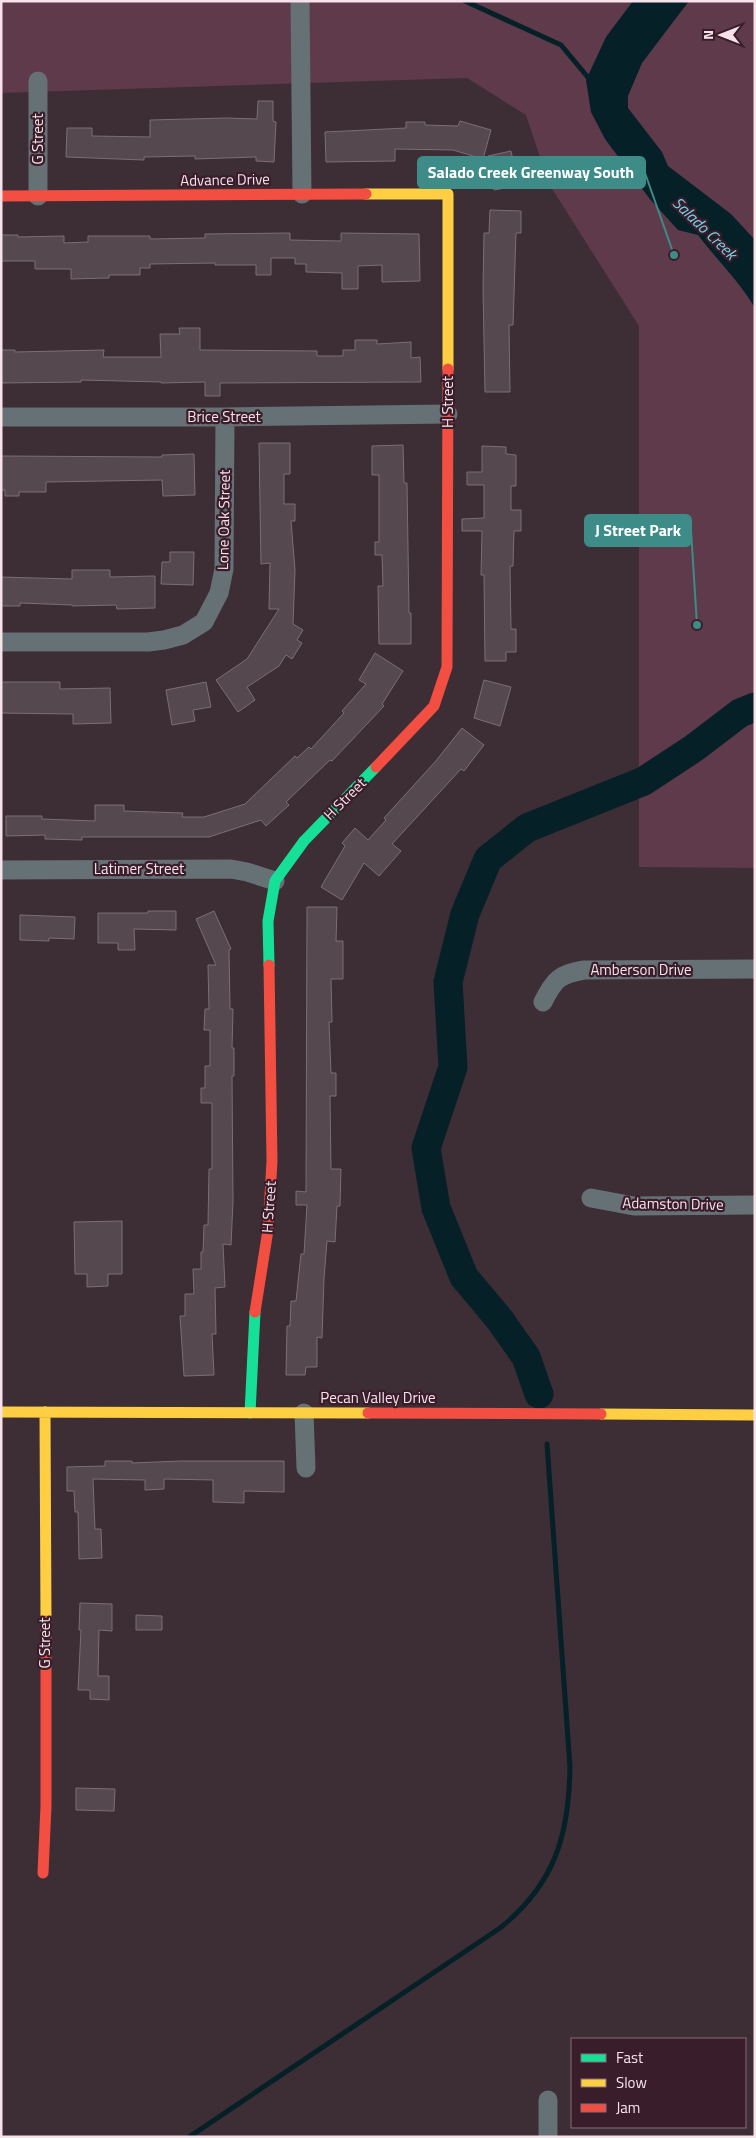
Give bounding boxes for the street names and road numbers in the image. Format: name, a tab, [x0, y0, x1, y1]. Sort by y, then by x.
street label: G Street	[26, 113, 49, 165]
street label: Advance Drive	[180, 167, 270, 192]
street label: H Street	[436, 375, 459, 428]
street label: Brice Street	[187, 405, 262, 428]
street label: Lone Oak Street	[211, 469, 236, 570]
street label: H Street	[318, 772, 372, 825]
street label: Latimer Street	[94, 857, 185, 880]
street label: Amberson Drive	[590, 958, 692, 981]
street label: H Street	[255, 1179, 282, 1234]
street label: Adamston Drive	[622, 1191, 724, 1216]
street label: Pecan Valley Drive	[320, 1386, 436, 1409]
street label: G Street	[33, 1617, 56, 1669]

